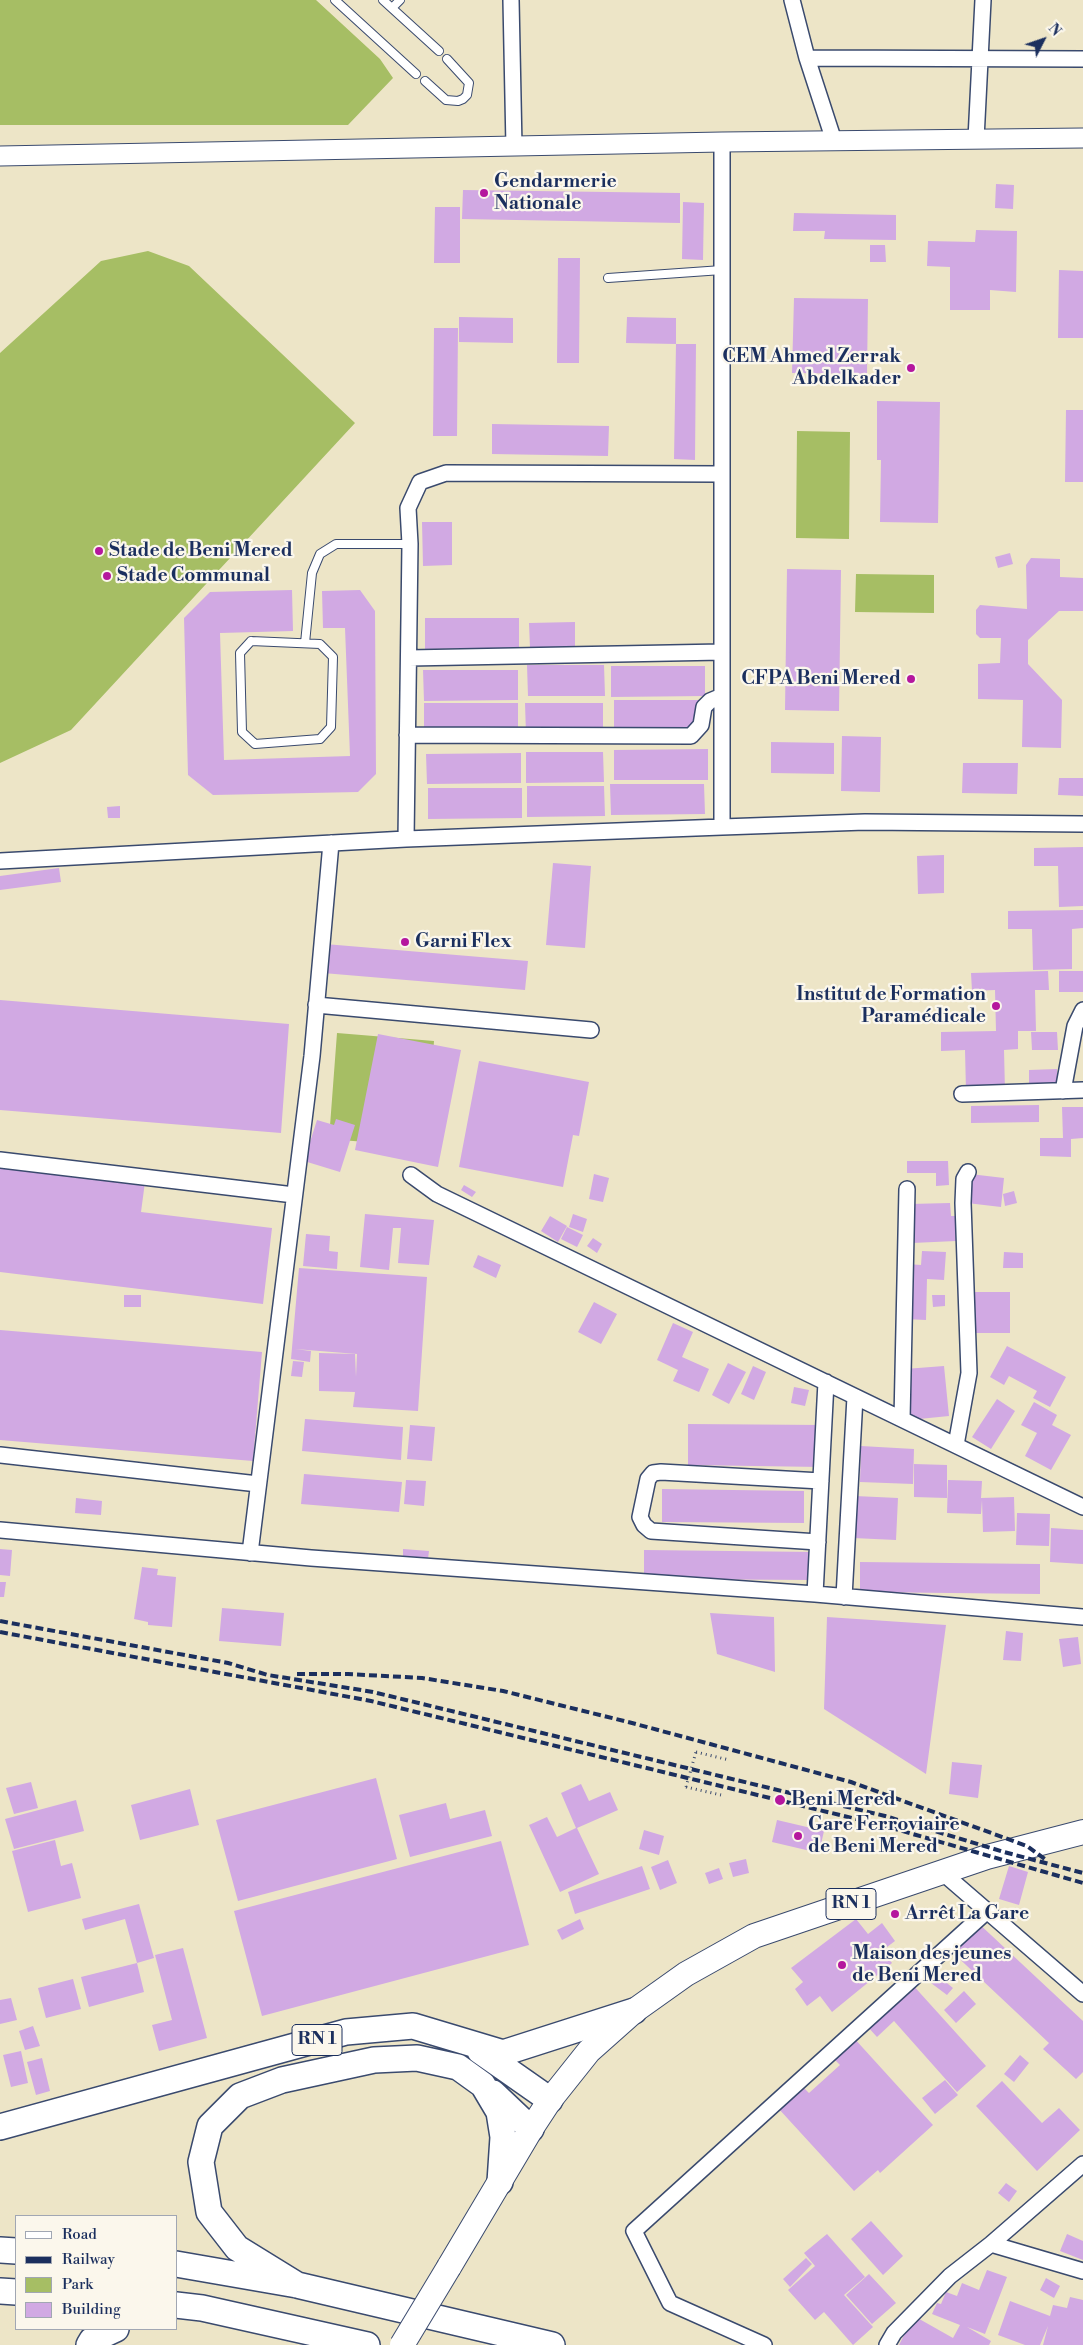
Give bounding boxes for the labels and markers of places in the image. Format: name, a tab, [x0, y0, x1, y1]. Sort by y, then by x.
place label: Gendarmerie Nationale	[494, 171, 617, 215]
marker: Gendarmerie Nationale	[478, 187, 490, 199]
place label: CEM Ahmed Zerrak Abdelkader	[722, 346, 901, 390]
marker: CEM Ahmed Zerrak Abdelkader	[905, 362, 917, 374]
place label: Stade de Beni Mered	[109, 540, 293, 562]
marker: Stade de Beni Mered	[93, 545, 105, 557]
place label: Stade Communal	[117, 565, 270, 587]
marker: Stade Communal	[101, 570, 113, 582]
place label: CFPA Beni Mered	[741, 668, 901, 690]
marker: CFPA Beni Mered	[905, 673, 917, 685]
place label: Garni Flex	[415, 931, 511, 953]
marker: Garni Flex	[399, 936, 411, 948]
place label: Institut de Formation Paramédicale	[796, 984, 986, 1028]
marker: Institut de Formation Paramédicale	[990, 1000, 1002, 1012]
place label: Beni Mered	[791, 1789, 896, 1811]
marker: Beni Mered	[773, 1793, 787, 1807]
place label: Gare Ferroviaire de Beni Mered	[808, 1814, 960, 1858]
marker: Gare Ferroviaire de Beni Mered	[792, 1830, 804, 1842]
place label: Arrêt La Gare	[905, 1903, 1029, 1925]
marker: Arrêt La Gare	[889, 1908, 901, 1920]
place label: Maison des jeunes de Beni Mered	[852, 1943, 1011, 1987]
marker: Maison des jeunes de Beni Mered	[836, 1959, 848, 1971]

